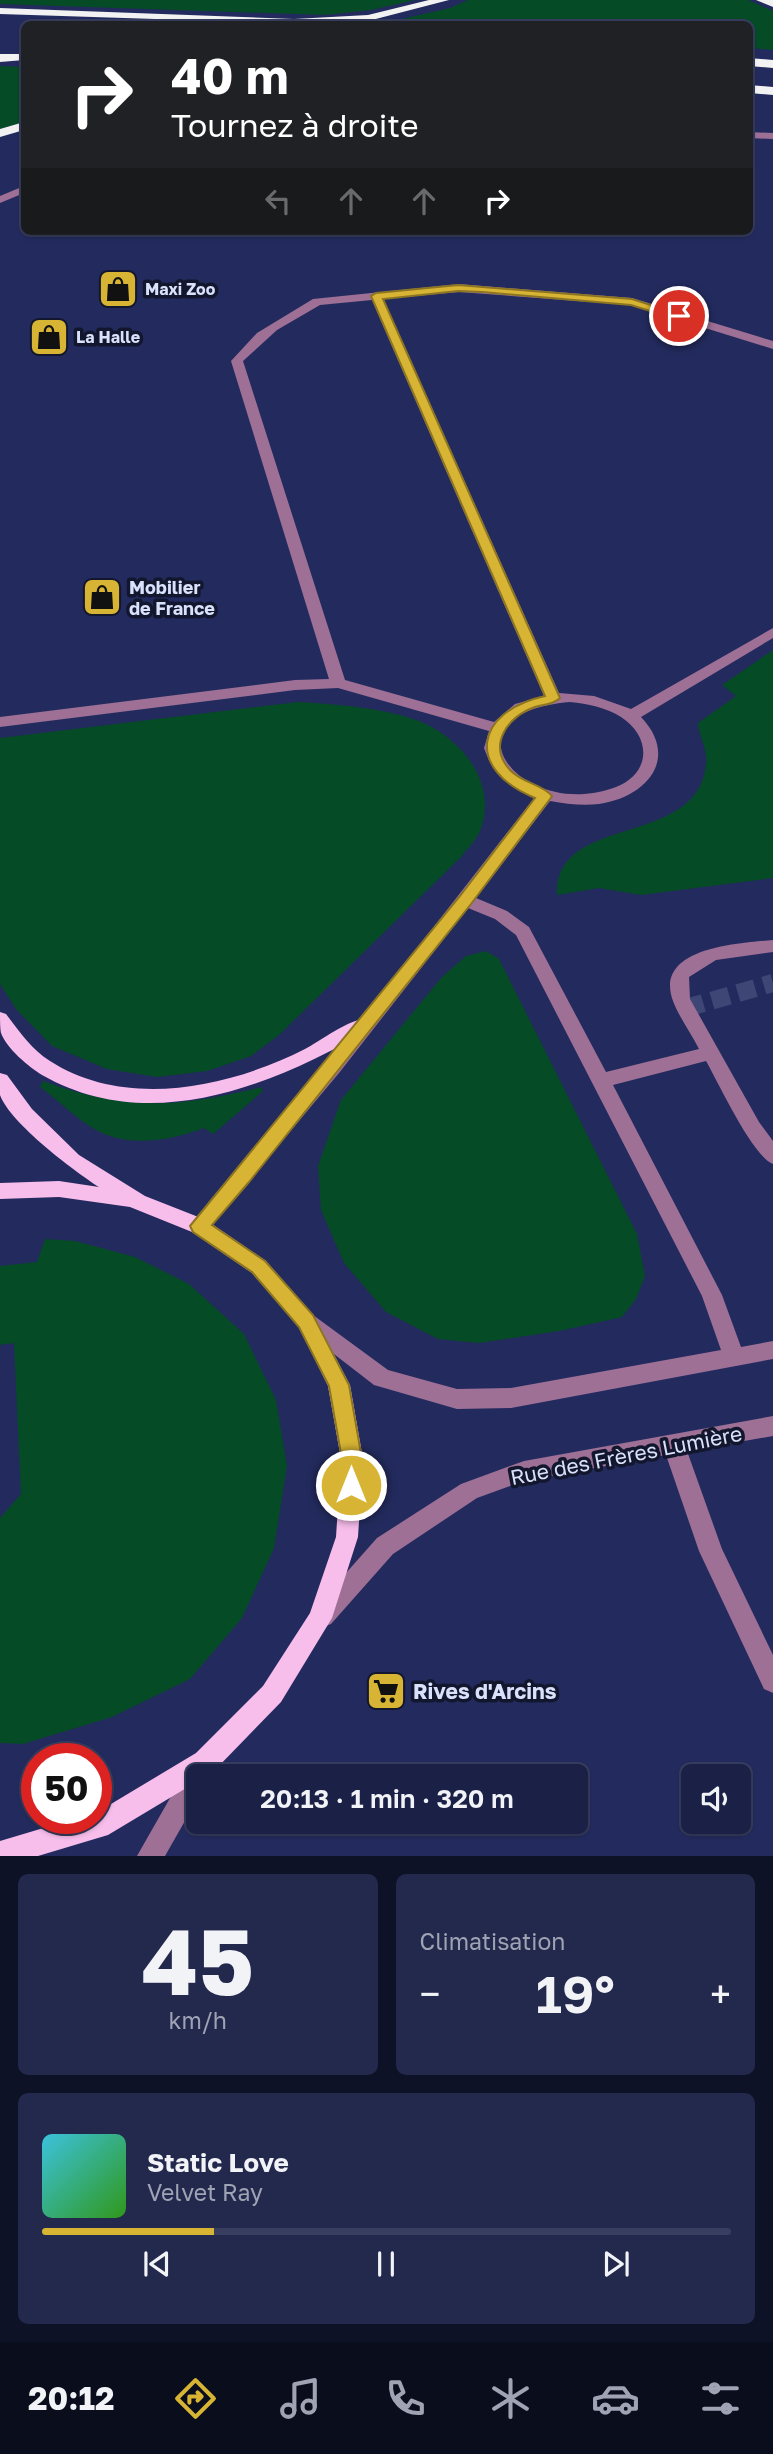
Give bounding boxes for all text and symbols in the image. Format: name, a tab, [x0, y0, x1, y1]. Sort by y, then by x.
text: 40 m	[171, 46, 289, 105]
icon: right	[56, 49, 147, 140]
text: Tournez à droite	[171, 106, 419, 144]
icon: left	[259, 182, 297, 220]
icon: ahead	[332, 182, 370, 220]
icon: ahead	[405, 182, 443, 220]
icon: right	[478, 182, 516, 220]
shop icon: Maxi Zoo	[97, 268, 139, 310]
place label: Maxi Zoo	[145, 279, 216, 299]
pin	[649, 286, 709, 346]
icon: arrive	[660, 297, 698, 335]
shop icon: La Halle	[28, 316, 70, 358]
place label: La Halle	[76, 327, 140, 347]
shop icon: Mobilier de France	[81, 576, 123, 618]
place label: Mobilier de France	[129, 576, 215, 619]
street label: Rue des Frères Lumière	[508, 1420, 744, 1490]
position arrow	[314, 1448, 388, 1522]
supermarket icon: Rives d'Arcins	[365, 1670, 407, 1712]
place label: Rives d'Arcins	[413, 1678, 557, 1704]
speed limit sign: 50	[21, 1743, 112, 1834]
map controls	[681, 1764, 751, 1834]
button: sound	[681, 1764, 751, 1834]
text: 20:13 · 1 min · 320 m	[260, 1783, 514, 1814]
text: 45	[142, 1906, 254, 2015]
text: Climatisation	[420, 1927, 565, 1955]
text: 19°	[536, 1962, 615, 2024]
text: −	[420, 1971, 440, 2016]
text: +	[710, 1971, 731, 2016]
text: km/h	[168, 2006, 227, 2034]
text: Static Love	[147, 2147, 289, 2178]
text: Velvet Ray	[147, 2178, 263, 2206]
icon: previous	[138, 2245, 176, 2283]
icon: pause	[367, 2245, 405, 2283]
icon: next	[597, 2245, 635, 2283]
icon: directions	[171, 2374, 220, 2423]
icon: music	[276, 2374, 325, 2423]
icon: phone	[381, 2374, 430, 2423]
icon: climate	[486, 2374, 535, 2423]
icon: car	[591, 2374, 640, 2423]
icon: filters	[696, 2374, 745, 2423]
text: 20:12	[28, 2379, 115, 2417]

